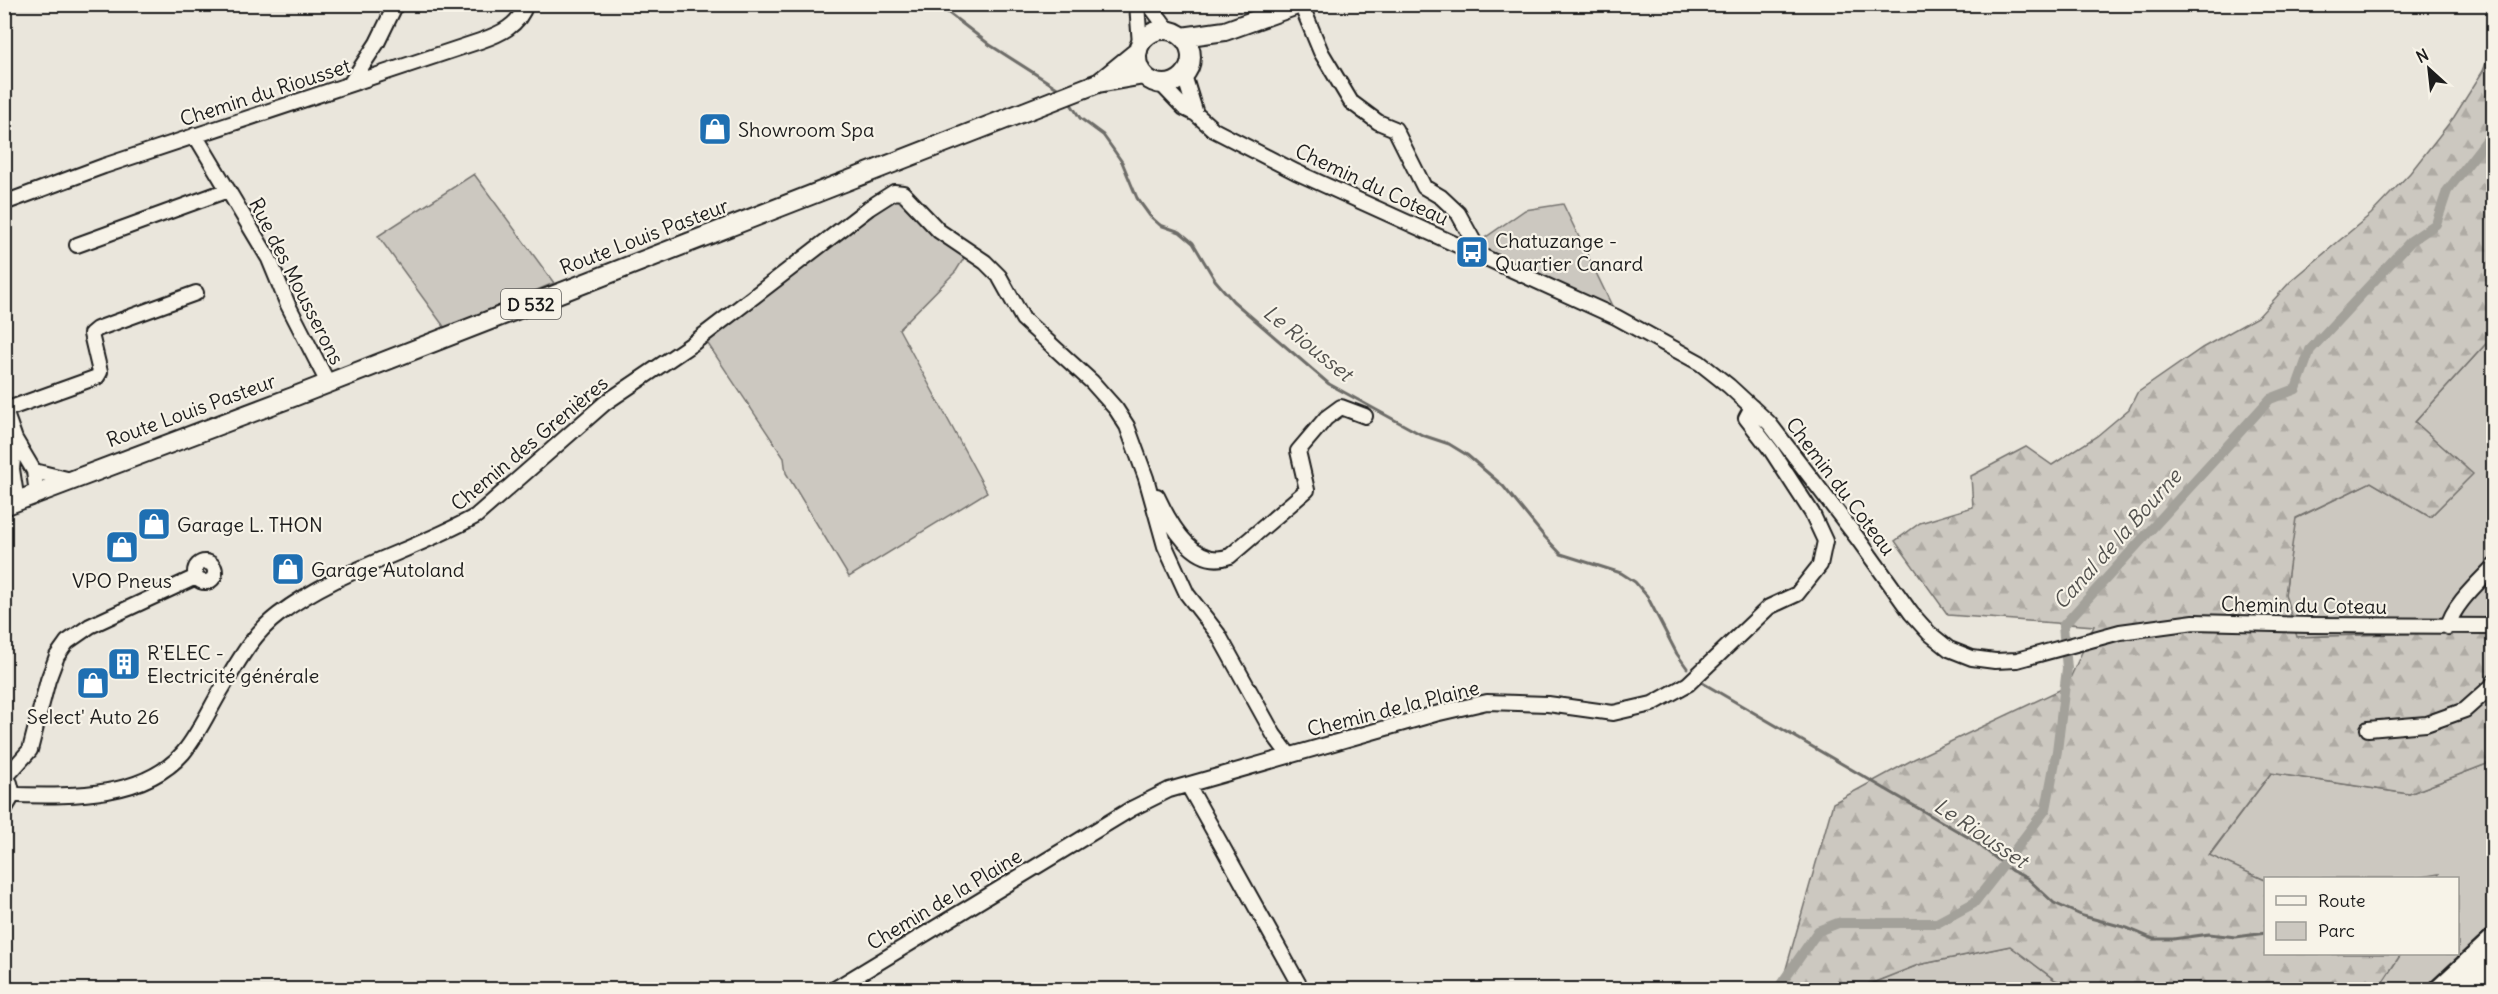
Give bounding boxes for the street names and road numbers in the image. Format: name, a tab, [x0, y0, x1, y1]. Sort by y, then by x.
street label: Chemin du Riousset	[177, 53, 354, 131]
street label: Chemin du Coteau	[1291, 138, 1453, 230]
street label: Route Louis Pasteur	[556, 192, 732, 280]
street label: Rue des Mousserons	[244, 193, 350, 369]
road number: D 532	[501, 289, 561, 319]
street label: Route Louis Pasteur	[103, 368, 279, 452]
street label: Chemin des Grenières	[445, 370, 613, 516]
street label: Chemin du Coteau	[1781, 412, 1901, 560]
street label: Chemin du Coteau	[2221, 591, 2387, 619]
street label: Chemin de la Plaine	[1304, 675, 1482, 741]
street label: Chemin de la Plaine	[862, 843, 1026, 955]

